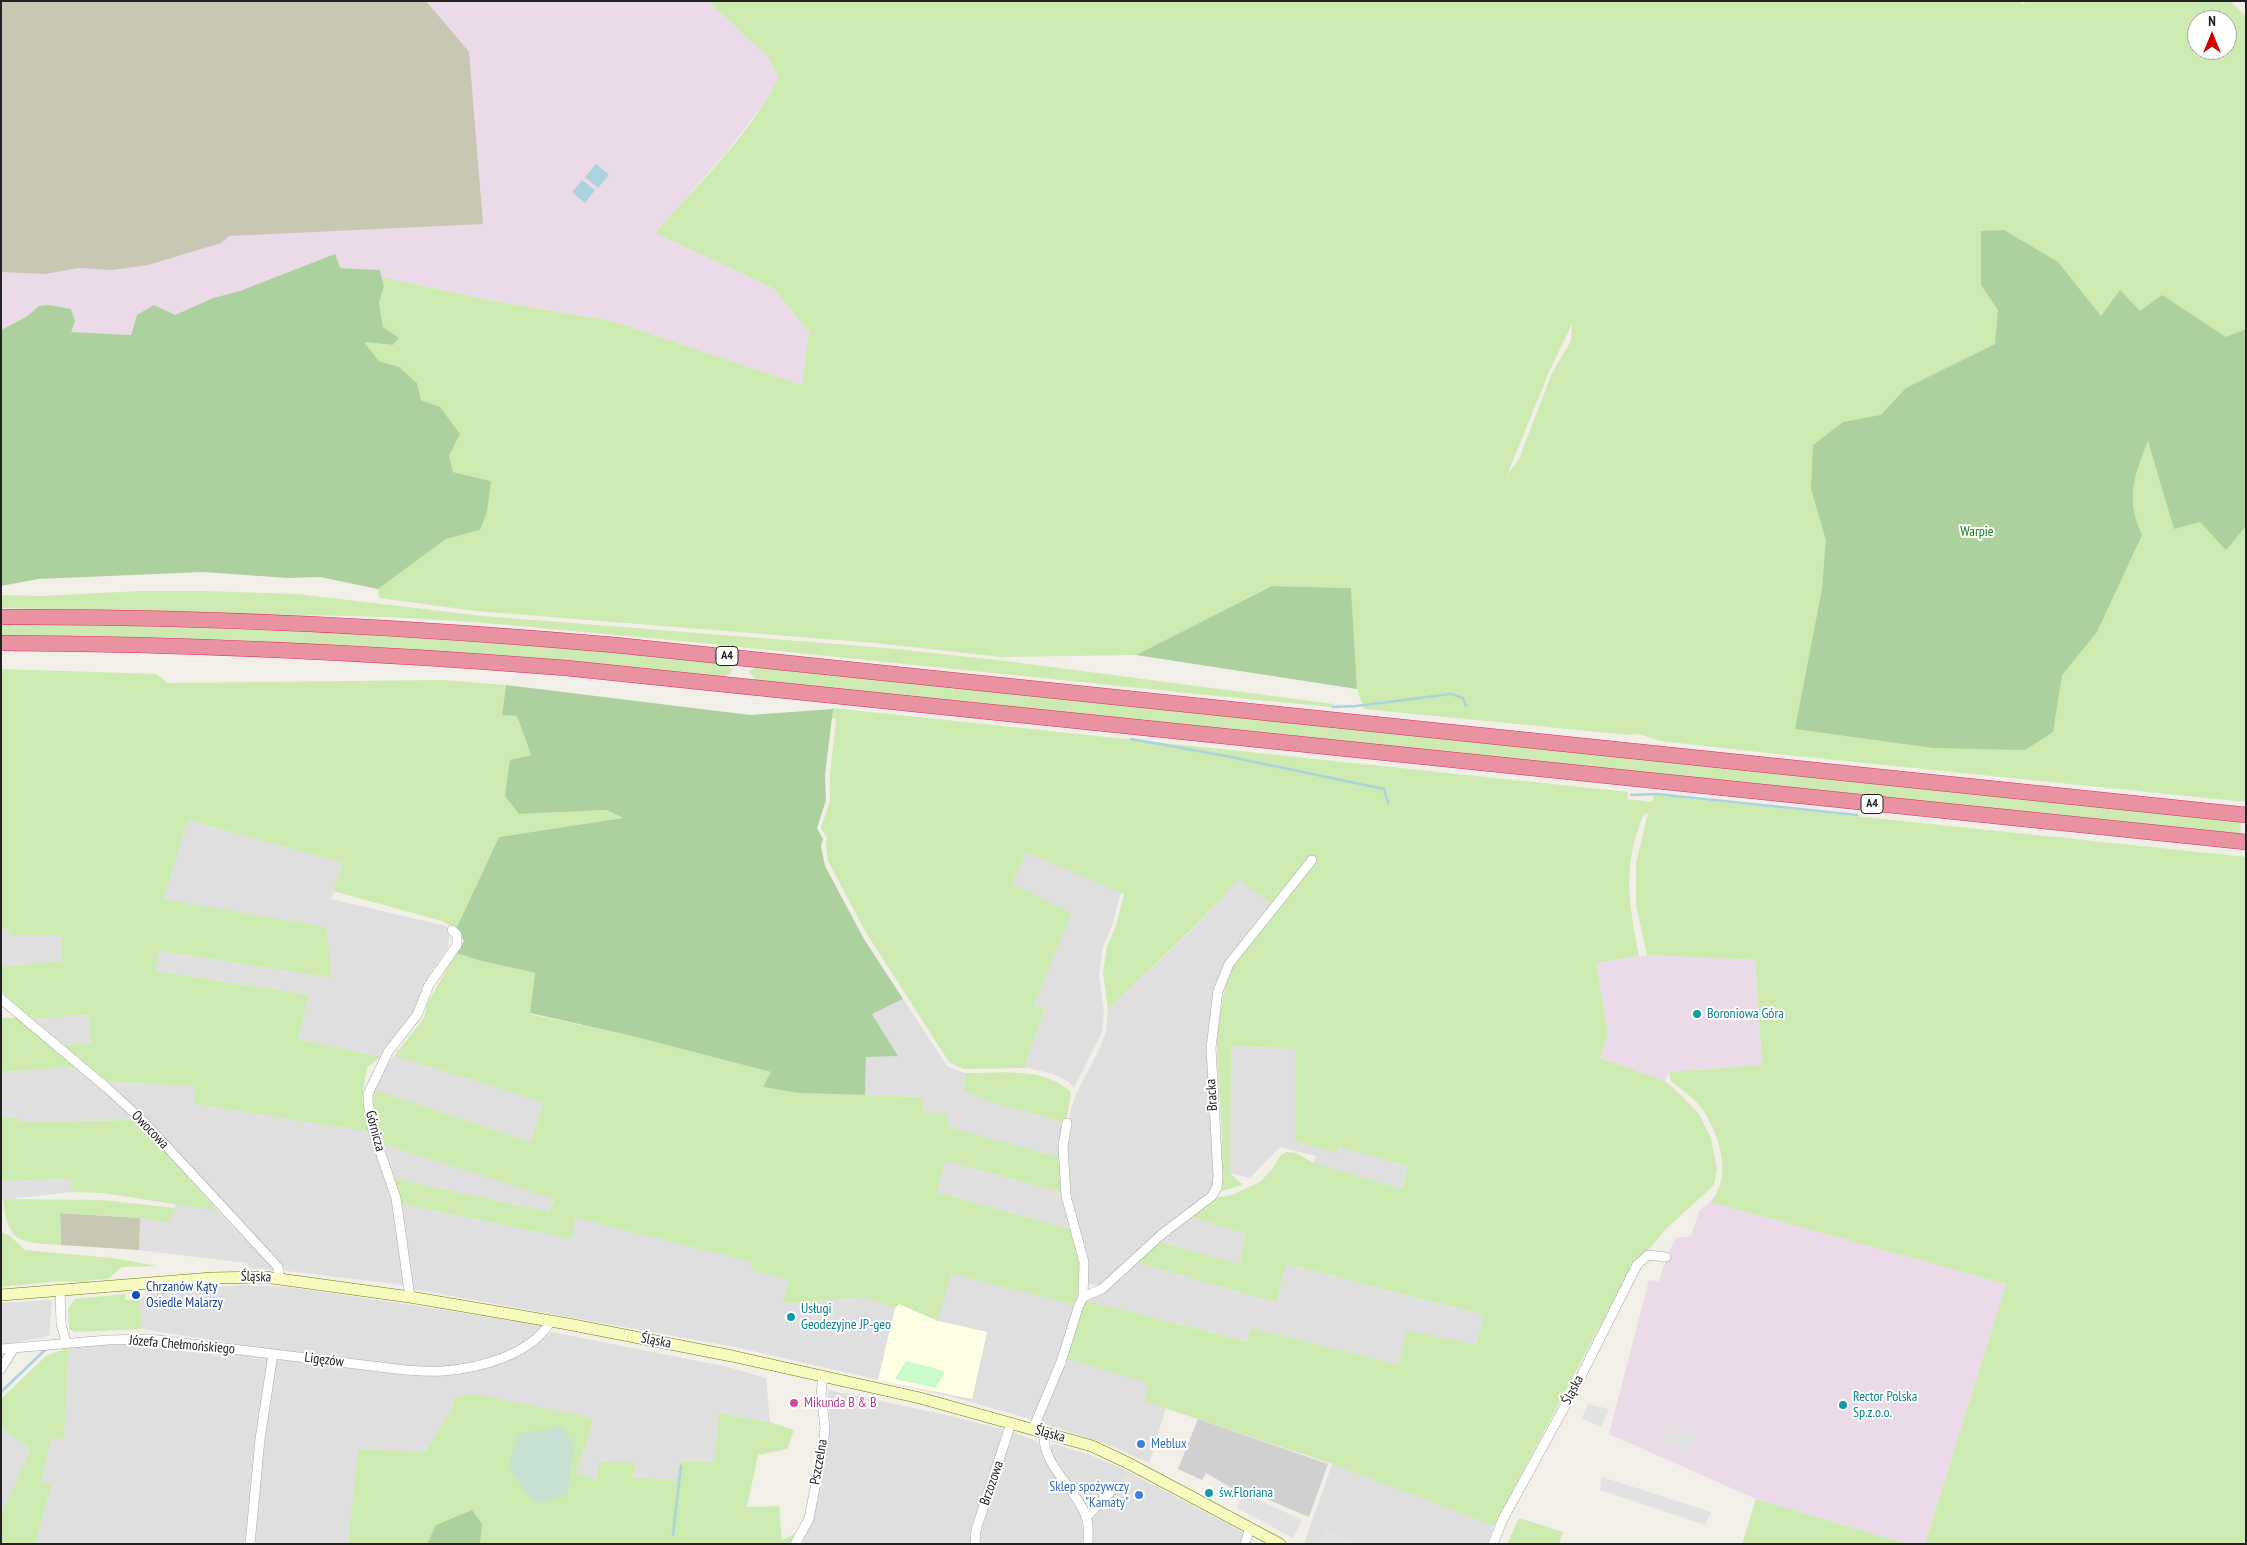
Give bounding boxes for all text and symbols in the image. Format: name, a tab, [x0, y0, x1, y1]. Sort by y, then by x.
north arrow	[2187, 10, 2237, 60]
text: N	[2208, 12, 2216, 30]
park label: Warpie	[1960, 524, 1994, 540]
road number: A4	[716, 646, 738, 666]
road number: A4	[1861, 794, 1883, 814]
place label: Boroniowa Góra	[1707, 1006, 1784, 1022]
marker: Boroniowa Góra	[1691, 1008, 1703, 1020]
street label: Bracka	[1203, 1078, 1221, 1112]
street label: Owocowa	[128, 1107, 172, 1153]
street label: Górnicza	[362, 1109, 388, 1153]
street label: Śląska	[240, 1268, 272, 1286]
place label: Chrzanów Kąty Osiedle Malarzy	[146, 1279, 223, 1311]
marker: Chrzanów Kąty Osiedle Malarzy	[130, 1289, 142, 1301]
place label: Usługi Geodezyjne JP-geo	[801, 1301, 891, 1334]
marker: Usługi Geodezyjne JP-geo	[785, 1311, 797, 1323]
street label: Śląska	[639, 1330, 673, 1352]
street label: Józefa Chełmońskiego	[128, 1332, 236, 1358]
street label: Ligęzów	[303, 1349, 345, 1371]
street label: Śląska	[1558, 1373, 1588, 1407]
place label: Rector Polska Sp.z.o.o.	[1853, 1389, 1917, 1421]
place label: Mikunda B & B	[804, 1395, 877, 1411]
marker: Mikunda B & B	[788, 1397, 800, 1409]
marker: Rector Polska Sp.z.o.o.	[1837, 1399, 1849, 1411]
street label: Śląska	[1033, 1422, 1067, 1446]
place label: Meblux	[1151, 1436, 1187, 1452]
street label: Pszczelna	[807, 1438, 831, 1486]
marker: Meblux	[1135, 1438, 1147, 1450]
street label: Brzozowa	[977, 1459, 1007, 1507]
place label: Sklep spożywczy "Kamaty"	[1049, 1479, 1129, 1511]
place label: św.Floriana	[1219, 1485, 1273, 1501]
marker: św.Floriana	[1203, 1487, 1215, 1499]
marker: Sklep spożywczy "Kamaty"	[1133, 1489, 1145, 1501]

